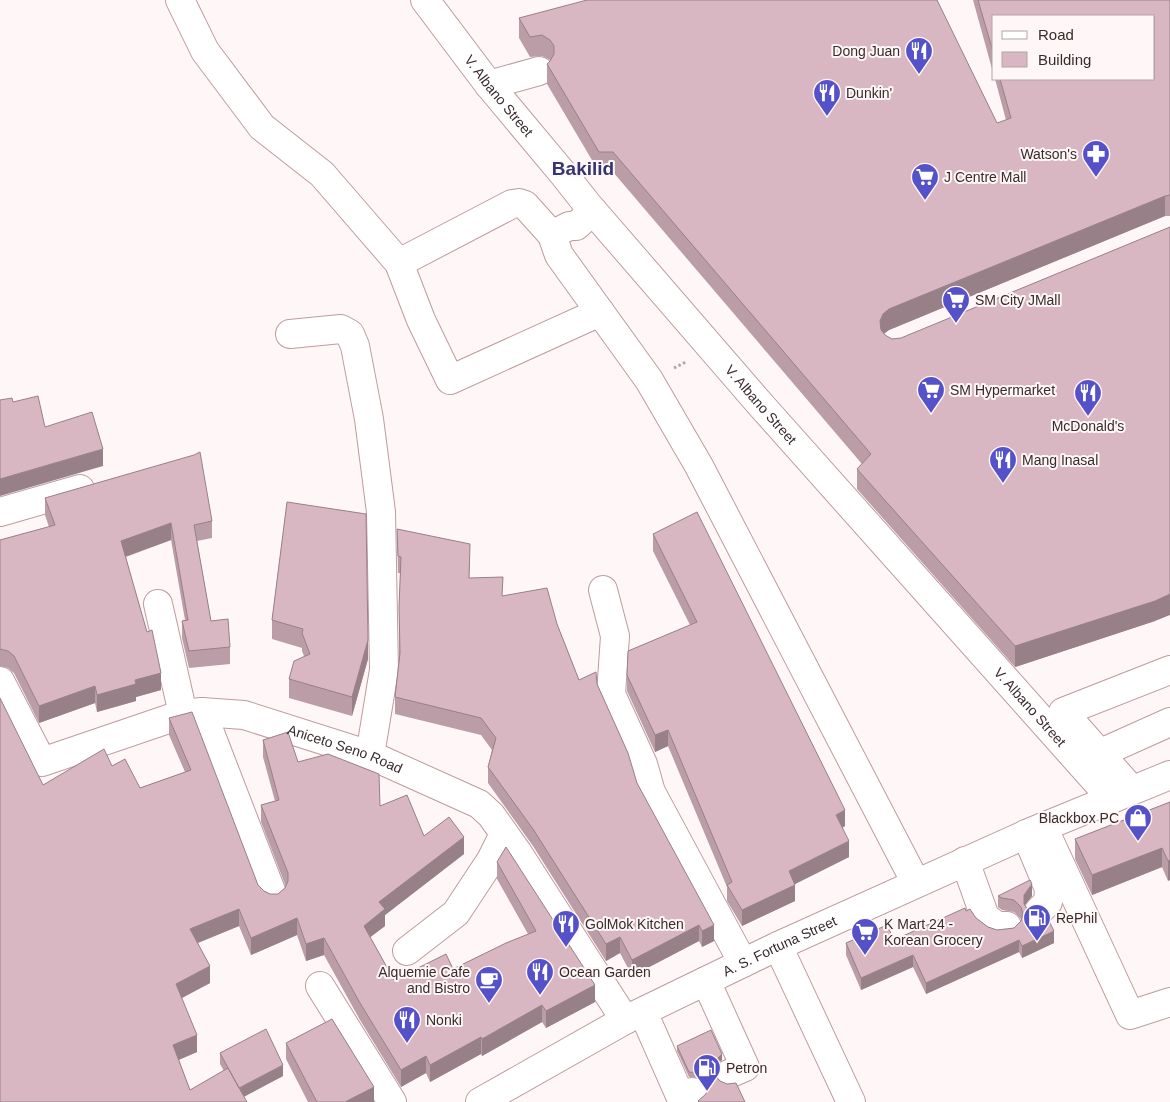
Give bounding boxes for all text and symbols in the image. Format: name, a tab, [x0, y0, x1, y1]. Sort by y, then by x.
legend	[992, 15, 1155, 80]
text: Road	[1038, 26, 1074, 43]
restaurant icon: Dong Juan	[904, 36, 934, 75]
place label: Dong Juan	[832, 43, 900, 59]
text: Building	[1038, 51, 1091, 68]
street label: V. Albano Street	[461, 52, 537, 140]
restaurant icon: Dunkin'	[812, 78, 842, 117]
place label: Dunkin'	[846, 85, 892, 101]
pharmacy icon: Watson's	[1081, 139, 1111, 178]
place label: Watson's	[1020, 146, 1077, 162]
district label: Bakilid	[552, 158, 614, 179]
supermarket icon: J Centre Mall	[910, 162, 940, 201]
place label: J Centre Mall	[944, 169, 1026, 185]
supermarket icon: SM City JMall	[941, 285, 971, 324]
place label: SM City JMall	[975, 292, 1061, 308]
street label: V. Albano Street	[722, 362, 800, 447]
supermarket icon: SM Hypermarket	[916, 375, 946, 414]
restaurant icon: McDonald's	[1073, 378, 1103, 417]
place label: SM Hypermarket	[950, 382, 1055, 398]
place label: McDonald's	[1052, 418, 1124, 434]
restaurant icon: Mang Inasal	[988, 445, 1018, 484]
place label: Mang Inasal	[1022, 452, 1098, 468]
street label: V. Albano Street	[991, 664, 1069, 750]
street label: Aniceto Seno Road	[286, 721, 405, 777]
shop icon: Blackbox PC	[1123, 803, 1153, 842]
place label: Blackbox PC	[1039, 810, 1119, 826]
fuel station icon: RePhil	[1022, 903, 1052, 942]
restaurant icon: GolMok Kitchen	[551, 909, 581, 948]
place label: RePhil	[1056, 910, 1097, 926]
street label: A. S. Fortuna Street	[720, 913, 839, 980]
place label: GolMok Kitchen	[585, 916, 684, 932]
place label: K Mart 24 - Korean Grocery	[884, 916, 983, 948]
supermarket icon: K Mart 24 - Korean Grocery	[850, 917, 880, 956]
restaurant icon: Ocean Garden	[525, 957, 555, 996]
place label: Alquemie Cafe and Bistro	[378, 964, 470, 996]
place label: Ocean Garden	[559, 964, 651, 980]
cafe icon: Alquemie Cafe and Bistro	[474, 965, 504, 1004]
restaurant icon: Nonki	[392, 1005, 422, 1044]
place label: Nonki	[426, 1012, 462, 1028]
fuel station icon: Petron	[692, 1053, 722, 1092]
place label: Petron	[726, 1060, 767, 1076]

